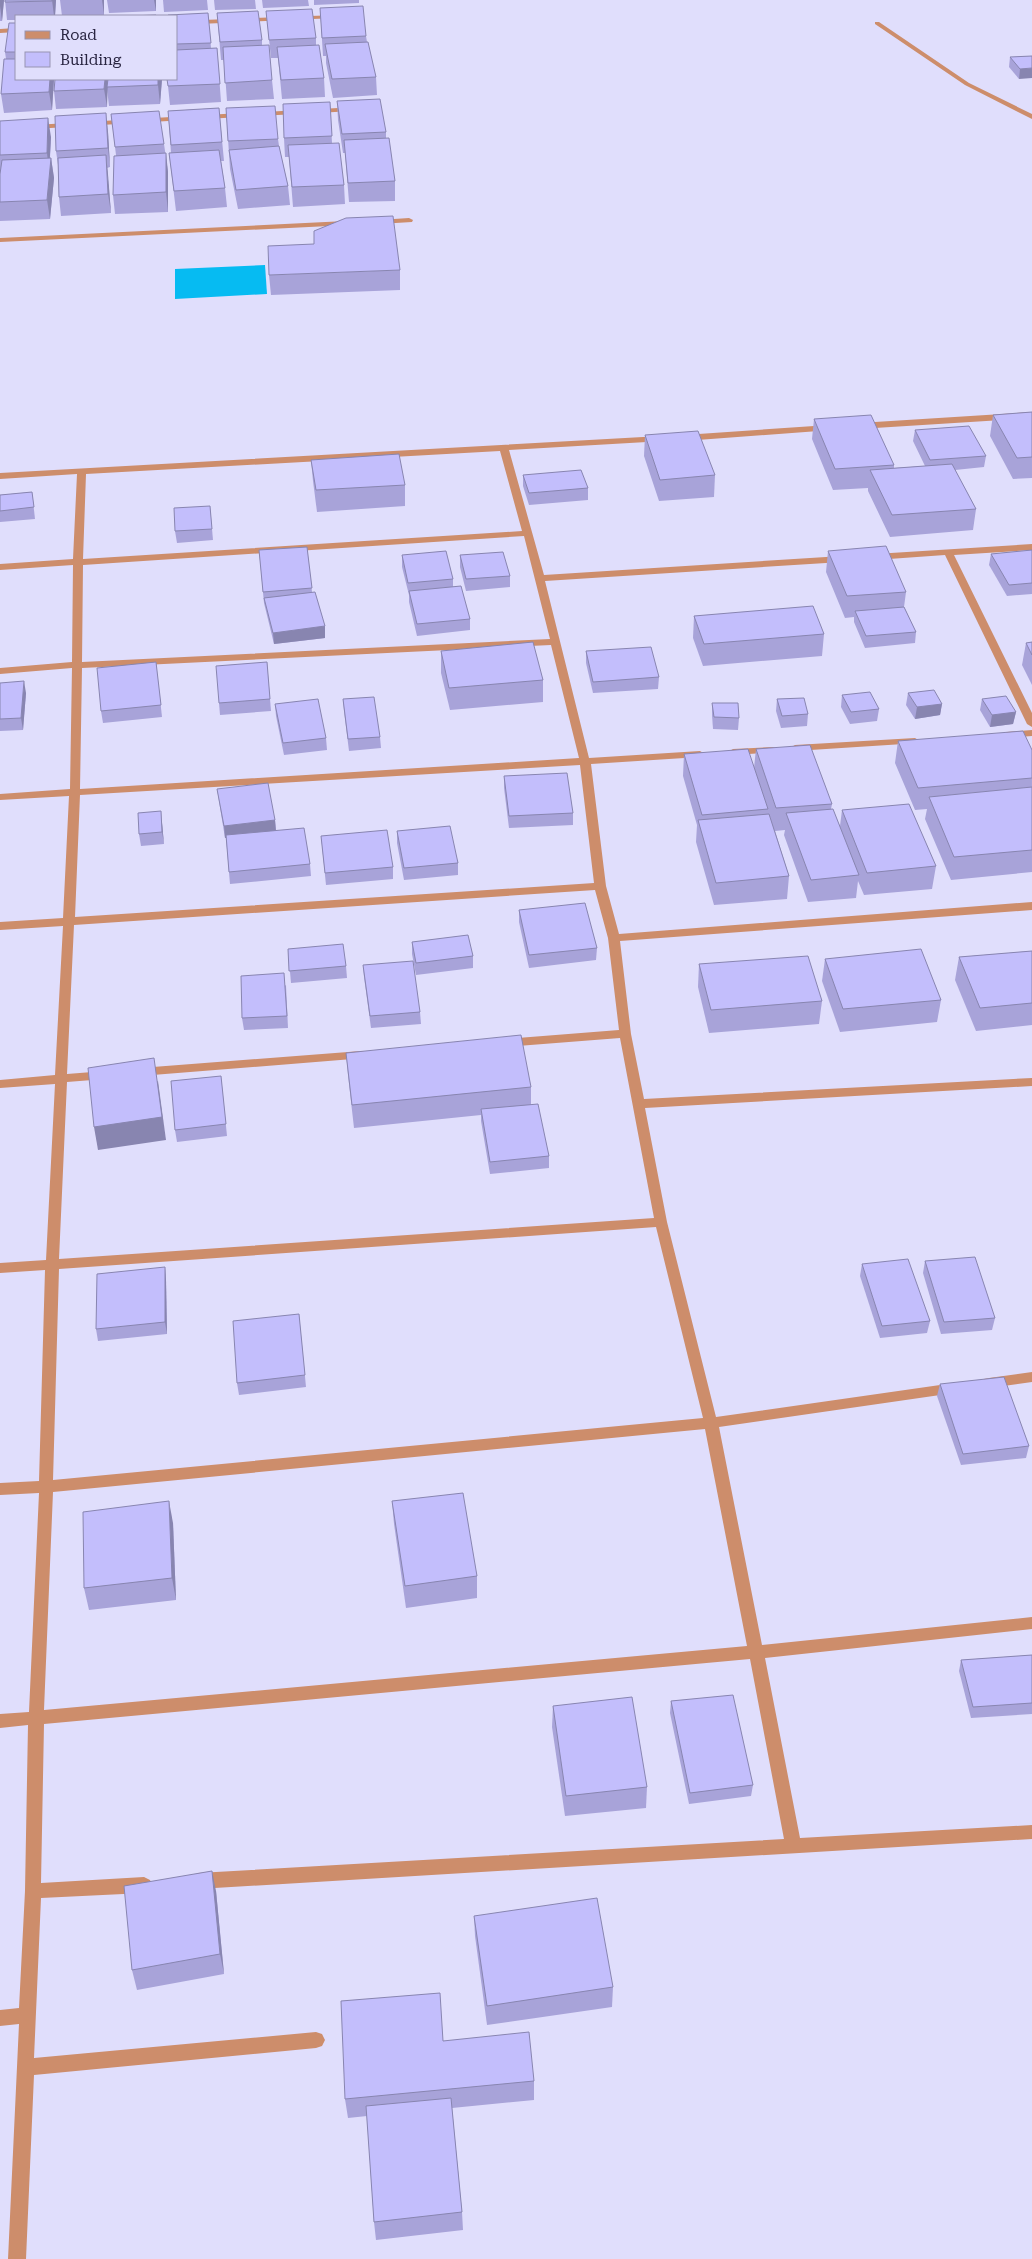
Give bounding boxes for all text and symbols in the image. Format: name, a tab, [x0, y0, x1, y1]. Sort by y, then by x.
legend	[15, 15, 178, 80]
text: Road	[60, 26, 97, 44]
text: Building	[60, 51, 122, 69]

